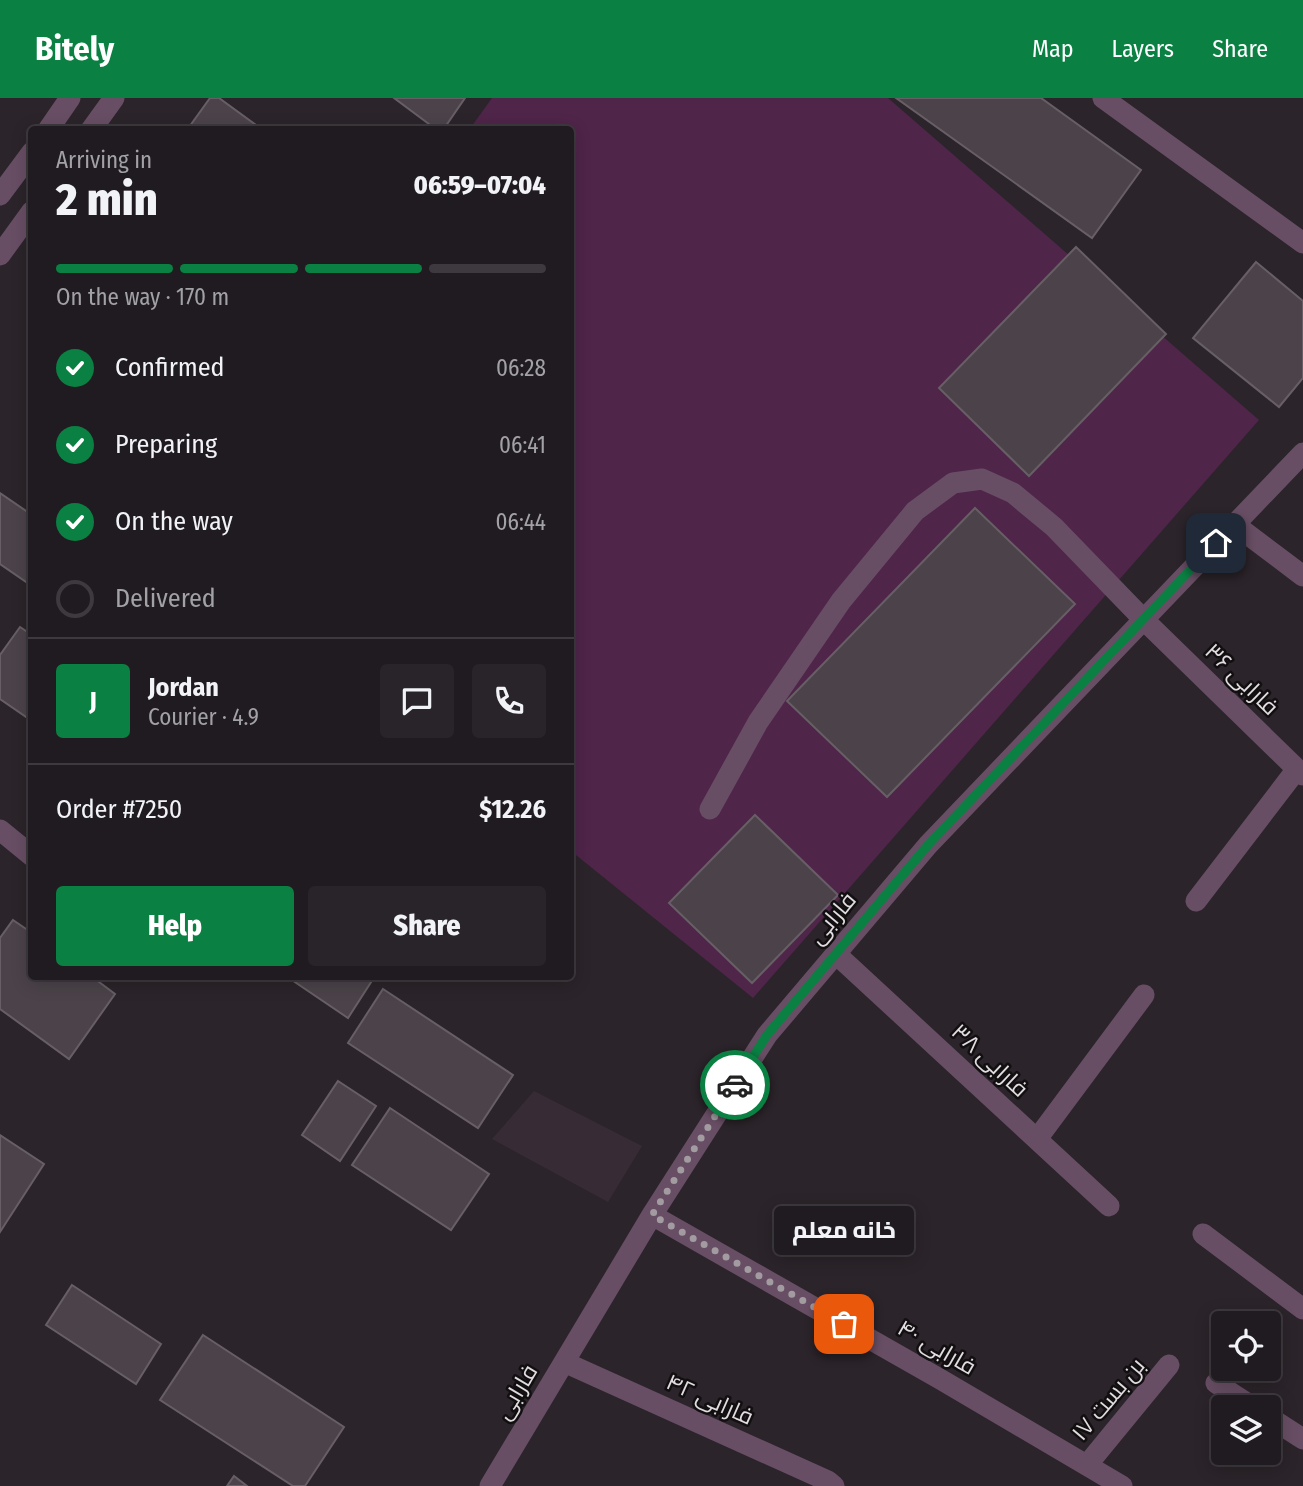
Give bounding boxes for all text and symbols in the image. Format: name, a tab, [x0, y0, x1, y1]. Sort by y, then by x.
text: Bitely	[35, 29, 114, 69]
text: Map	[1032, 35, 1074, 63]
text: Layers	[1112, 35, 1174, 63]
text: Share	[1212, 35, 1268, 63]
text: Arriving in	[56, 146, 152, 174]
text: 06:59–07:04	[414, 170, 546, 201]
text: 2 min	[56, 172, 158, 227]
text: On the way · 170 m	[56, 283, 229, 311]
icon: check	[56, 349, 94, 387]
text: Confirmed	[115, 352, 225, 383]
text: 06:28	[496, 354, 546, 382]
icon: check	[56, 426, 94, 464]
text: Preparing	[115, 429, 217, 460]
text: 06:41	[499, 431, 546, 459]
icon: check	[56, 503, 94, 541]
text: On the way	[115, 506, 233, 537]
text: 06:44	[496, 508, 546, 536]
pin	[1186, 513, 1246, 573]
icon: home	[1197, 524, 1235, 562]
text: Delivered	[115, 583, 216, 614]
street label: فارابی ۳۶	[1199, 637, 1285, 721]
button: chat	[380, 664, 454, 738]
button: phone	[472, 664, 546, 738]
text: Jordan	[148, 672, 219, 703]
text: J	[89, 686, 97, 717]
text: Courier · 4.9	[148, 703, 259, 731]
text: Order #7250	[56, 794, 182, 825]
text: $12.26	[479, 794, 546, 825]
button: Help	[56, 886, 294, 966]
button: Share	[308, 886, 546, 966]
street label: فارابی	[802, 886, 862, 950]
street label: فارابی ۳۸	[946, 1017, 1034, 1103]
courier	[700, 1050, 770, 1120]
icon: car	[716, 1066, 754, 1104]
callout: خانه معلم	[774, 1205, 914, 1254]
text: خانه معلم	[792, 1216, 896, 1244]
pin	[814, 1294, 874, 1354]
icon: bag	[825, 1305, 863, 1343]
map controls	[1211, 1311, 1281, 1465]
button: locate	[1211, 1311, 1281, 1381]
street label: فارابی ۴۰	[893, 1313, 981, 1381]
street label: بن بست ۱۷	[1065, 1352, 1151, 1446]
street label: فارابی	[489, 1359, 543, 1425]
street label: فارابی ۴۲	[662, 1367, 758, 1431]
button: layers	[1211, 1395, 1281, 1465]

